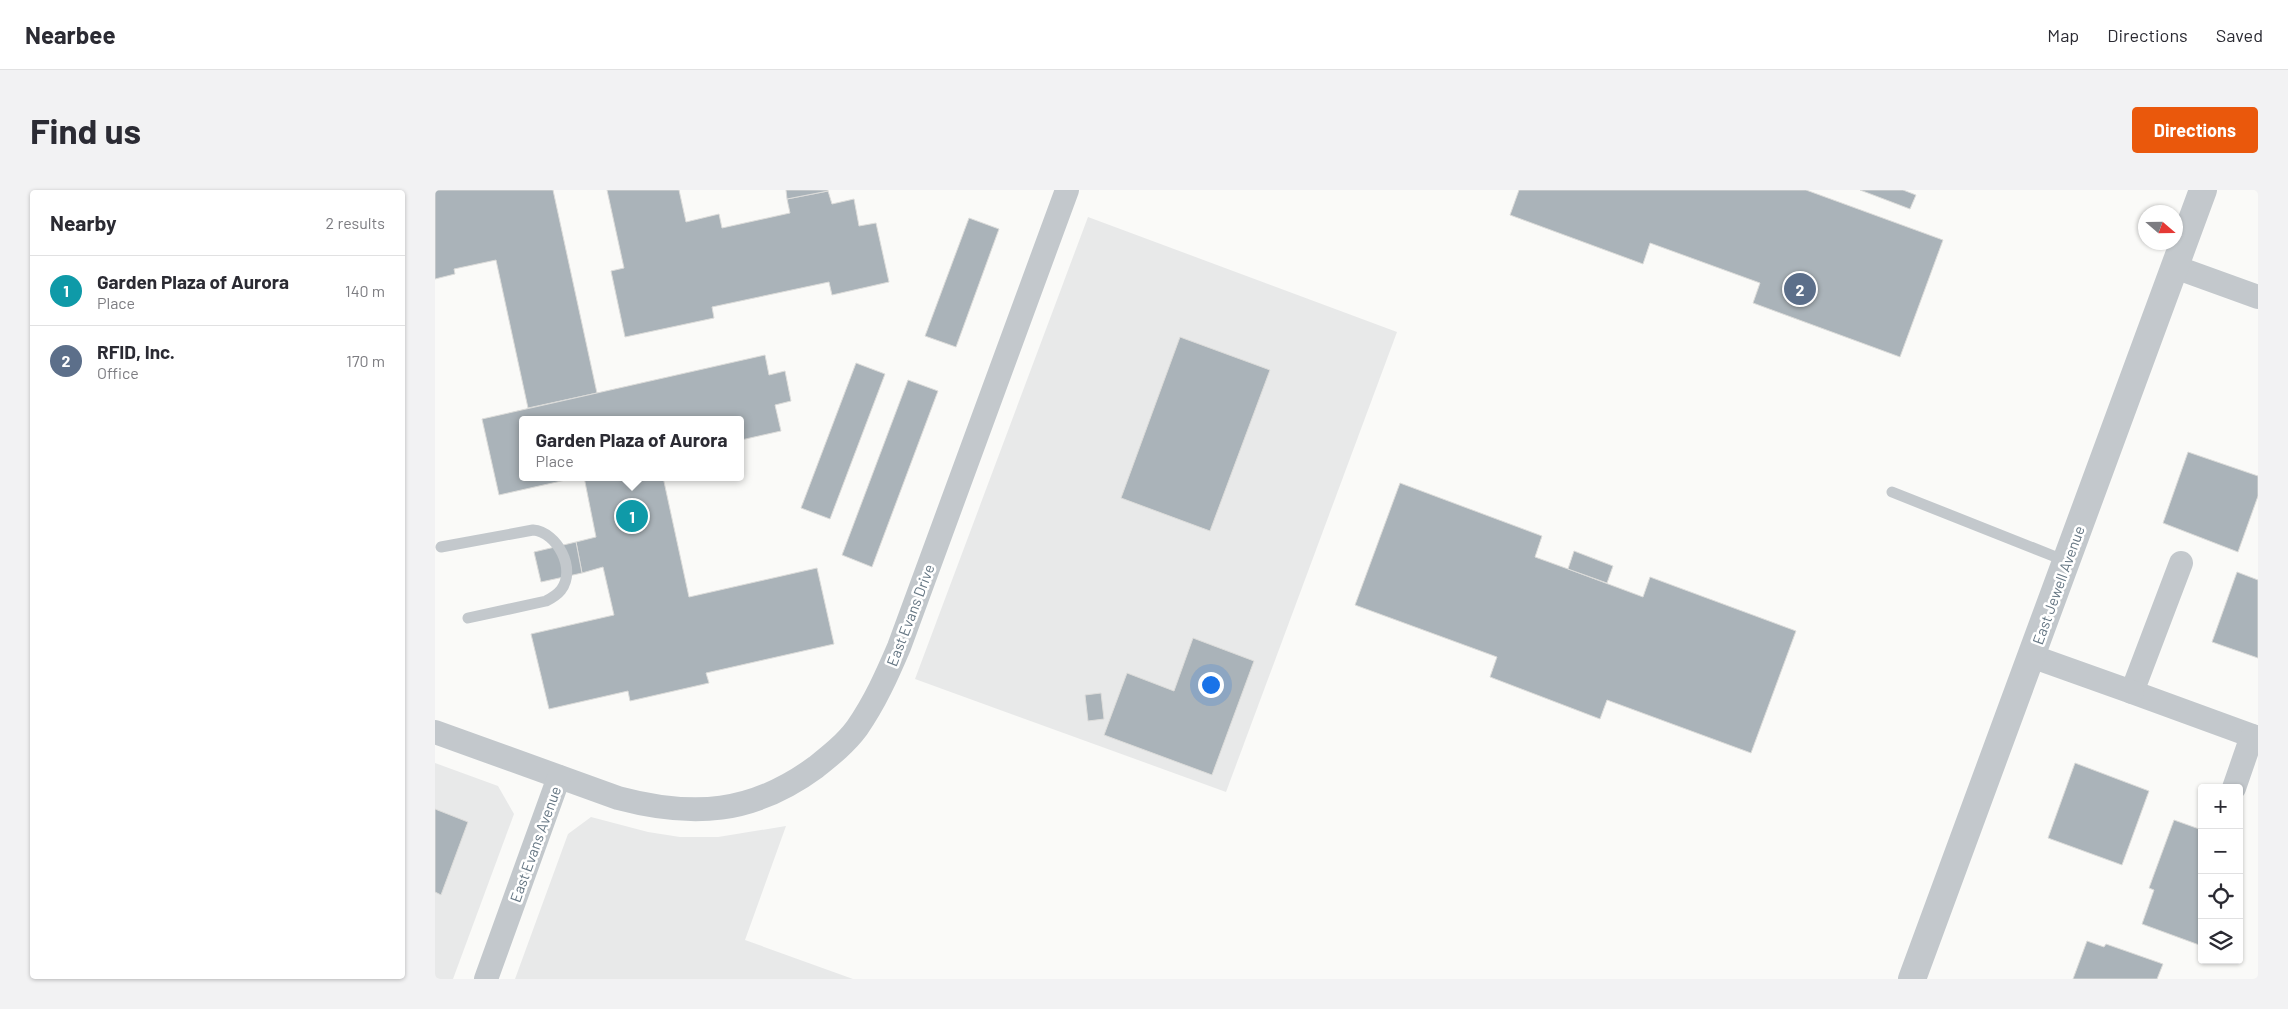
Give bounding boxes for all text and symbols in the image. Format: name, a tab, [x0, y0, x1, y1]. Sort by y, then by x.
text: Nearbee	[25, 20, 116, 49]
text: Map	[2047, 24, 2079, 46]
text: Directions	[2107, 24, 2188, 46]
text: Saved	[2216, 24, 2263, 46]
button: Directions	[2132, 107, 2258, 153]
text: Find us	[30, 109, 141, 151]
north arrow	[2138, 205, 2183, 250]
text: Nearby	[50, 210, 116, 235]
text: 2 results	[326, 213, 385, 232]
text: Garden Plaza of Aurora	[97, 270, 289, 293]
pin: 2	[1784, 270, 1816, 308]
text: 1	[63, 281, 69, 300]
text: 140 m	[345, 281, 385, 300]
text: Place	[97, 293, 135, 312]
text: RFID, Inc.	[97, 340, 175, 363]
text: 2	[62, 351, 70, 370]
text: 170 m	[346, 351, 385, 370]
text: Office	[97, 363, 139, 382]
popup	[519, 416, 744, 481]
text: Garden Plaza of Aurora	[536, 428, 727, 451]
text: Place	[536, 451, 574, 470]
pin: 1	[616, 497, 648, 535]
street label: East Jewell Avenue	[2028, 523, 2088, 647]
street label: East Evans Drive	[882, 561, 938, 669]
your location	[1198, 672, 1224, 698]
street label: East Evans Avenue	[506, 784, 564, 904]
map controls	[2198, 784, 2243, 964]
button: +	[2198, 784, 2243, 829]
button: −	[2198, 829, 2243, 874]
button: locate	[2198, 874, 2243, 919]
button: layers	[2198, 919, 2243, 964]

